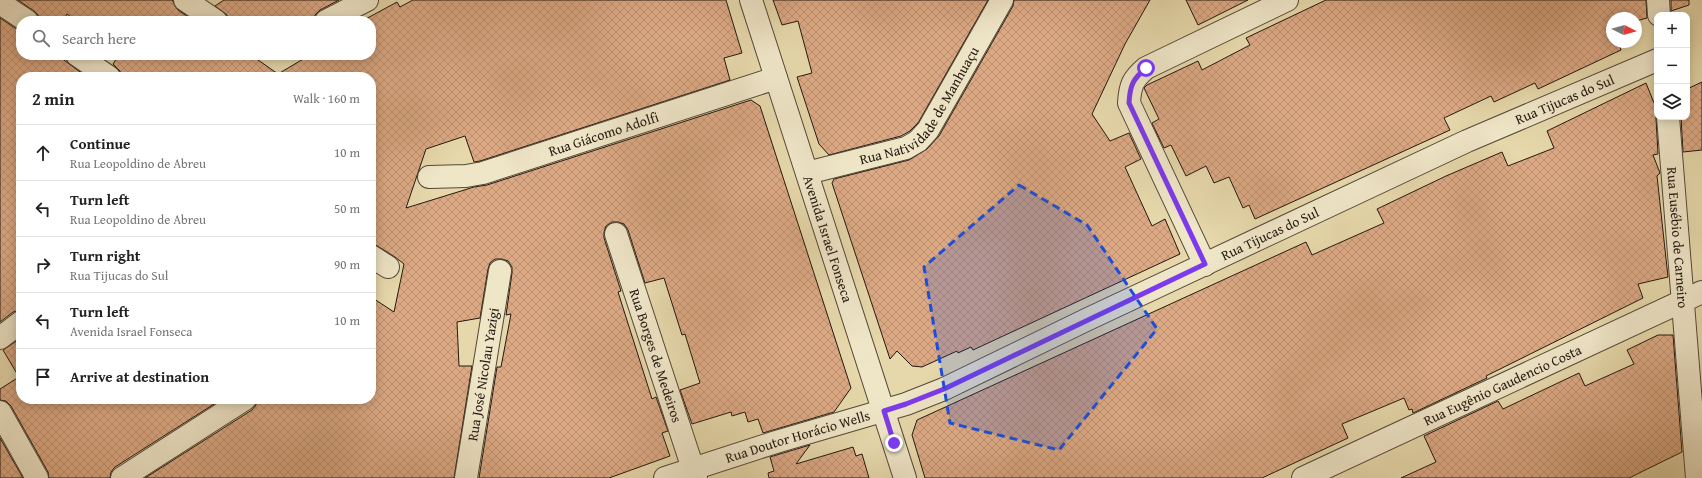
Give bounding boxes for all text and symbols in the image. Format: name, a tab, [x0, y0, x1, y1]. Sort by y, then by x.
north arrow	[1606, 12, 1642, 48]
map controls	[1654, 12, 1690, 120]
button: +	[1654, 12, 1690, 48]
search box	[16, 16, 376, 60]
icon: search	[30, 27, 52, 49]
text: Search here	[62, 28, 136, 49]
street label: Rua Natividade de Manhuaçu	[857, 42, 984, 169]
button: −	[1654, 48, 1690, 84]
route start	[1137, 59, 1155, 77]
street label: Rua Tijucas do Sul	[1512, 69, 1617, 129]
button: layers	[1654, 84, 1690, 120]
text: 2 min	[32, 86, 74, 111]
text: Walk · 160 m	[293, 89, 360, 108]
street label: Rua Giácomo Adolfi	[546, 107, 662, 161]
text: Continue	[70, 133, 131, 154]
icon: ahead	[32, 142, 54, 164]
text: 10 m	[334, 143, 360, 162]
text: Rua Leopoldino de Abreu	[70, 154, 206, 173]
street label: Rua Eusébio de Carneiro	[1662, 166, 1693, 309]
street label: Avenida Israel Fonseca	[798, 173, 858, 305]
text: Turn left	[70, 189, 129, 210]
icon: left	[32, 198, 54, 220]
text: 50 m	[334, 199, 360, 218]
street label: Rua Tijucas do Sul	[1218, 202, 1322, 265]
text: Rua Leopoldino de Abreu	[70, 210, 206, 229]
text: Turn right	[70, 245, 141, 266]
icon: right	[32, 254, 54, 276]
text: 90 m	[334, 255, 360, 274]
text: Rua Tijucas do Sul	[70, 266, 168, 285]
street label: Rua Borges de Medeiros	[625, 286, 687, 425]
text: Turn left	[70, 301, 129, 322]
street label: Rua José Nicolau Yazigi	[462, 306, 504, 443]
icon: left	[32, 310, 54, 332]
text: 10 m	[334, 311, 360, 330]
text: Avenida Israel Fonseca	[70, 322, 193, 341]
street label: Rua Eugênio Gaudencio Costa	[1420, 339, 1585, 431]
icon: arrive	[32, 366, 54, 388]
text: Arrive at destination	[70, 366, 209, 387]
street label: Rua Doutor Horácio Wells	[723, 405, 872, 468]
route end	[885, 434, 903, 452]

